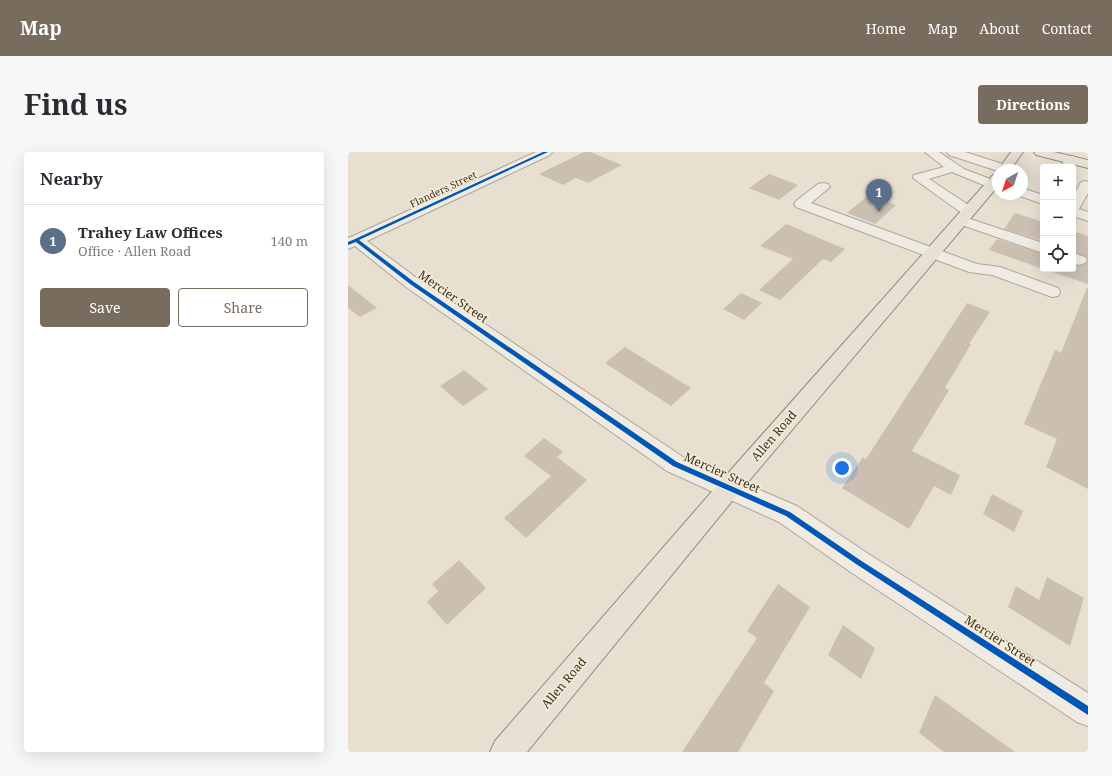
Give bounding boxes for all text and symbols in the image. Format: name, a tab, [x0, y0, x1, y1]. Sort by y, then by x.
text: Map	[20, 15, 62, 41]
text: Home	[866, 19, 906, 38]
text: Map	[928, 19, 957, 38]
text: About	[979, 19, 1020, 38]
text: Contact	[1042, 19, 1092, 38]
text: Find us	[24, 85, 128, 123]
button: Directions	[978, 85, 1088, 124]
north arrow	[992, 164, 1028, 200]
map controls	[1040, 164, 1076, 272]
button: +	[1040, 164, 1076, 200]
text: Nearby	[40, 167, 103, 190]
street label: Flanders Street	[407, 167, 479, 211]
pin: 1	[866, 179, 892, 212]
button: −	[1040, 200, 1076, 236]
text: Trahey Law Offices	[78, 222, 223, 242]
text: 1	[49, 232, 57, 250]
text: 140 m	[271, 232, 308, 250]
button: locate	[1040, 236, 1076, 272]
text: Office · Allen Road	[78, 242, 191, 260]
street label: Mercier Street	[415, 266, 492, 327]
button: Save	[40, 288, 170, 327]
button: Share	[178, 288, 308, 327]
street label: Allen Road	[747, 406, 801, 465]
street label: Mercier Street	[681, 448, 763, 497]
your location	[832, 458, 852, 478]
street label: Mercier Street	[961, 611, 1039, 670]
street label: Allen Road	[537, 653, 590, 712]

